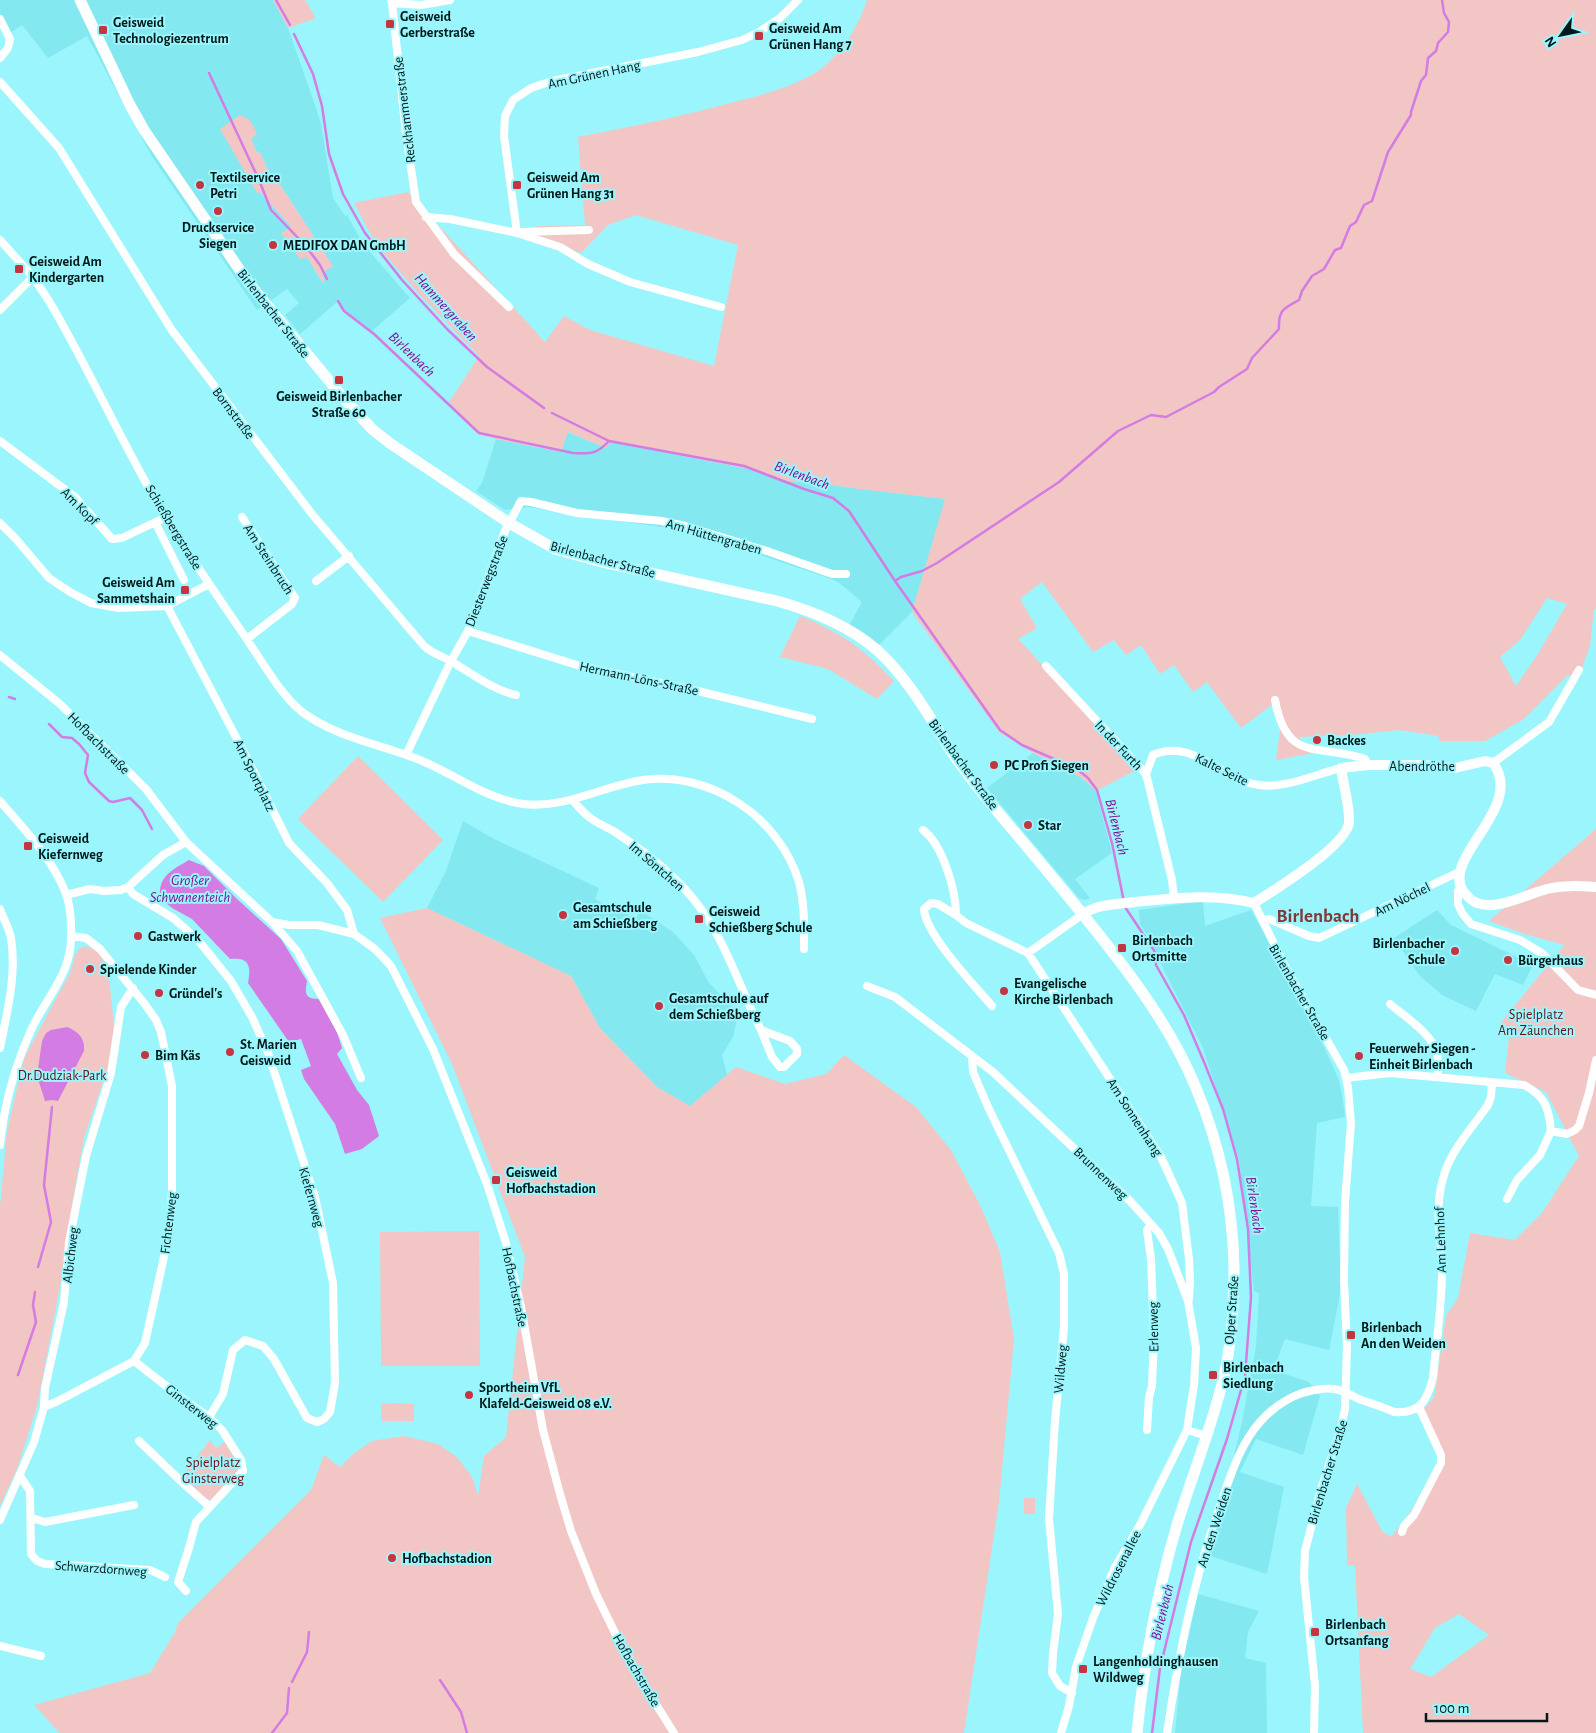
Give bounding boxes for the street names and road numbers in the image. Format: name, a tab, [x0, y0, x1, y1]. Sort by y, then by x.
street label: Reckhammerstraße	[392, 56, 418, 164]
street label: Am Grünen Hang	[547, 58, 642, 92]
street label: Birlenbacher Straße	[234, 267, 312, 361]
street label: Bornstraße	[209, 385, 257, 442]
street label: Schießbergstraße	[142, 483, 204, 572]
street label: Am Kopf	[58, 485, 101, 529]
street label: Am Hüttengraben	[664, 517, 763, 557]
street label: Am Steinbruch	[240, 522, 296, 597]
street label: Diesterwegstraße	[463, 534, 511, 629]
street label: Birlenbacher Straße	[549, 539, 657, 581]
street label: Hermann-Löns-Straße	[578, 660, 700, 698]
street label: Hofbachstraße	[65, 710, 132, 777]
street label: Birlenbacher Straße	[926, 717, 1001, 813]
street label: In der Furth	[1092, 718, 1145, 773]
street label: Am Sportplatz	[231, 737, 278, 814]
street label: Kalte Seite	[1193, 751, 1250, 789]
street label: Abendröthe	[1389, 760, 1455, 774]
street label: Im Söntchen	[626, 839, 687, 894]
street label: Am Nöchel	[1372, 880, 1433, 919]
street label: Birlenbacher Straße	[1266, 942, 1332, 1043]
street label: Am Sonnenhang	[1104, 1076, 1165, 1159]
street label: Brunnenweg	[1071, 1145, 1130, 1203]
street label: Kiefernweg	[296, 1166, 326, 1229]
street label: Fichtenweg	[158, 1191, 180, 1255]
street label: Am Lehnhof	[1433, 1206, 1449, 1273]
street label: Albichweg	[61, 1226, 81, 1284]
street label: Hofbachstraße	[499, 1246, 529, 1328]
street label: Olper Straße	[1223, 1275, 1241, 1345]
street label: Erlenweg	[1147, 1301, 1161, 1352]
street label: Wildweg	[1052, 1344, 1070, 1394]
street label: Ginsterweg	[163, 1382, 220, 1431]
street label: Birlenbacher Straße	[1305, 1418, 1350, 1526]
street label: An den Weiden	[1195, 1485, 1234, 1569]
street label: Wildrosenallee	[1094, 1528, 1144, 1609]
street label: Schwarzdornweg	[54, 1559, 148, 1579]
street label: Hofbachstraße	[610, 1632, 663, 1709]

